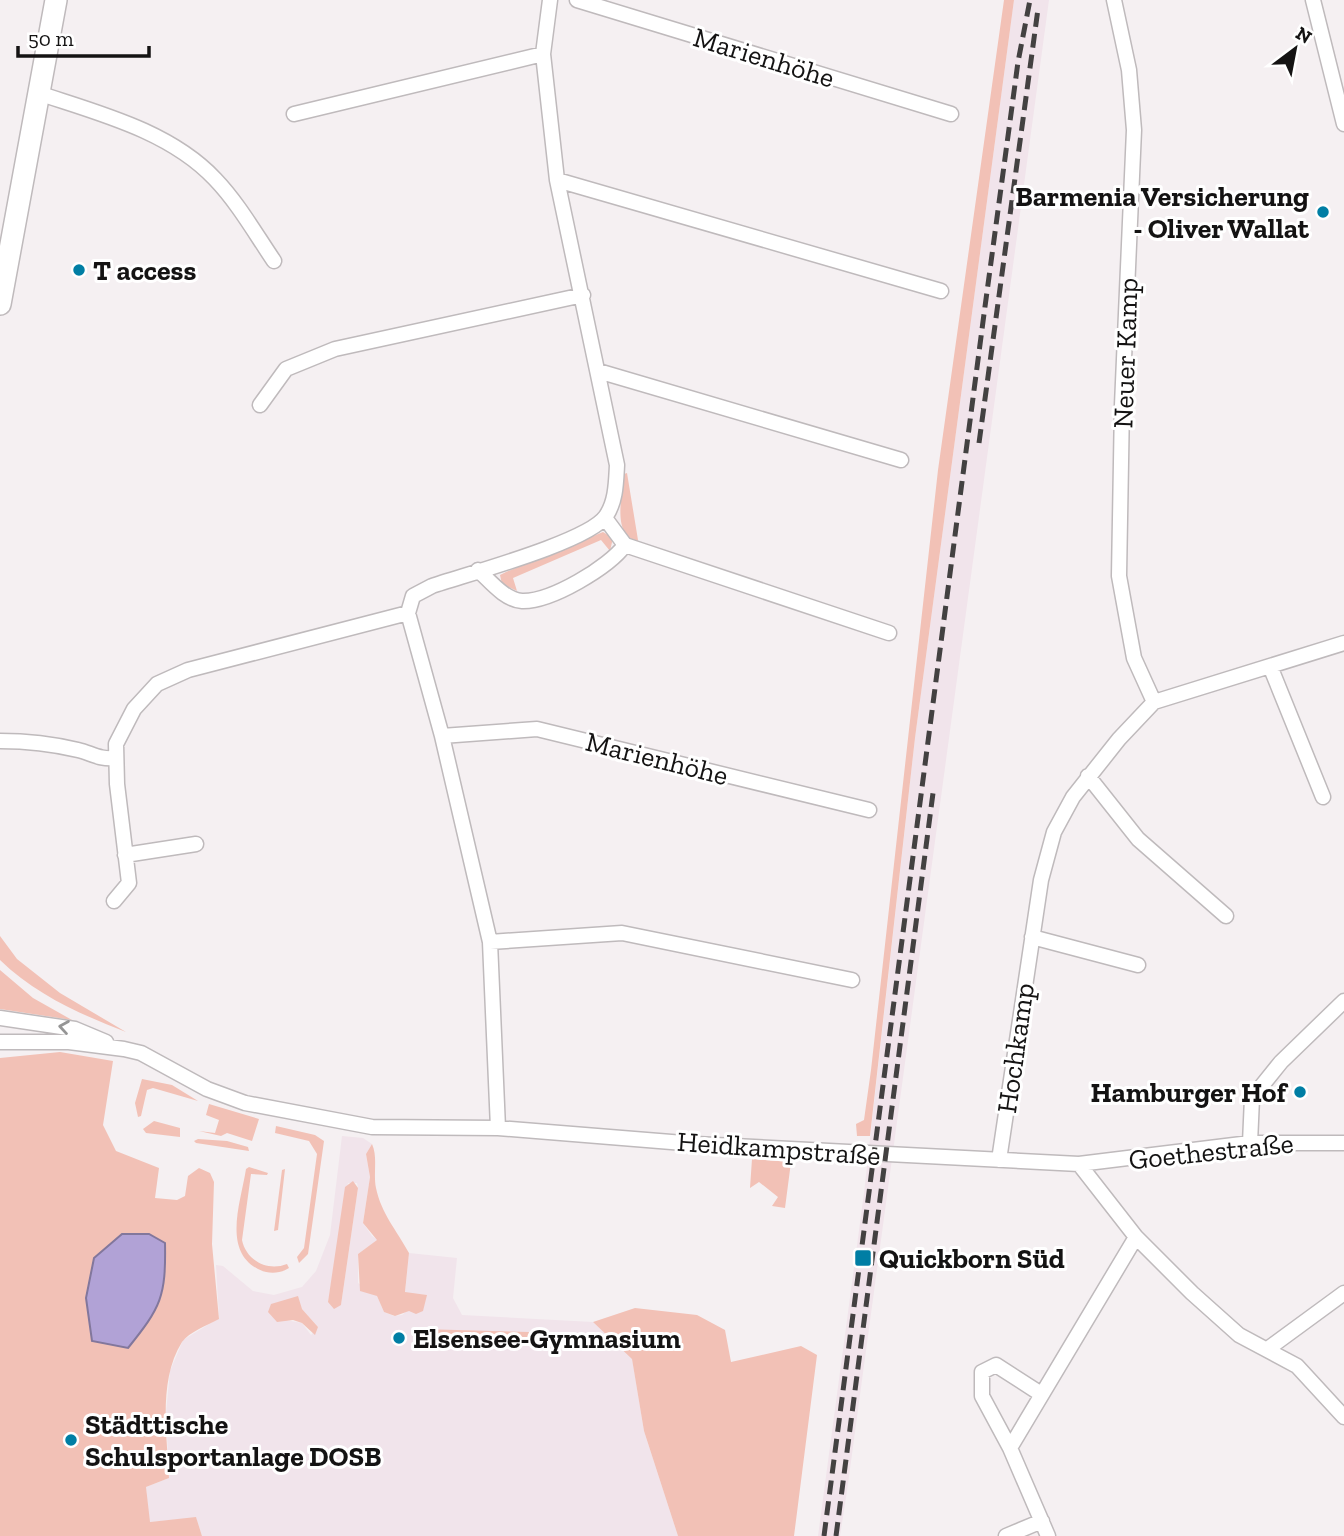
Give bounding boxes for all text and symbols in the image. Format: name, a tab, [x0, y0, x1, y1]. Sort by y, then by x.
scale bar	[18, 14, 149, 58]
north arrow	[1260, 14, 1330, 84]
street label: Marienhöhe	[689, 20, 838, 95]
text: N	[1292, 21, 1316, 49]
text: 50 m	[28, 26, 74, 51]
place label: Barmenia Versicherung - Oliver Wallat	[1015, 180, 1310, 245]
marker: Barmenia Versicherung - Oliver Wallat	[1315, 204, 1331, 220]
place label: T access	[93, 254, 196, 287]
marker: T access	[71, 262, 87, 278]
street label: Neuer Kamp	[1106, 277, 1145, 429]
street label: Marienhöhe	[582, 725, 732, 792]
street label: Hochkamp	[990, 981, 1041, 1115]
one-way arrow	[58, 1020, 70, 1035]
place label: Hamburger Hof	[1090, 1076, 1288, 1109]
marker: Hamburger Hof	[1292, 1084, 1308, 1100]
street label: Heidkampstraße	[676, 1125, 882, 1172]
street label: Goethestraße	[1127, 1126, 1295, 1177]
place label: Quickborn Süd	[879, 1242, 1065, 1275]
marker: Quickborn Süd	[853, 1248, 873, 1268]
place label: Elsensee-Gymnasium	[413, 1322, 681, 1355]
marker: Elsensee-Gymnasium	[391, 1330, 407, 1346]
place label: Städttische Schulsportanlage DOSB	[85, 1408, 381, 1473]
marker: Städttische Schulsportanlage DOSB	[63, 1432, 79, 1448]

